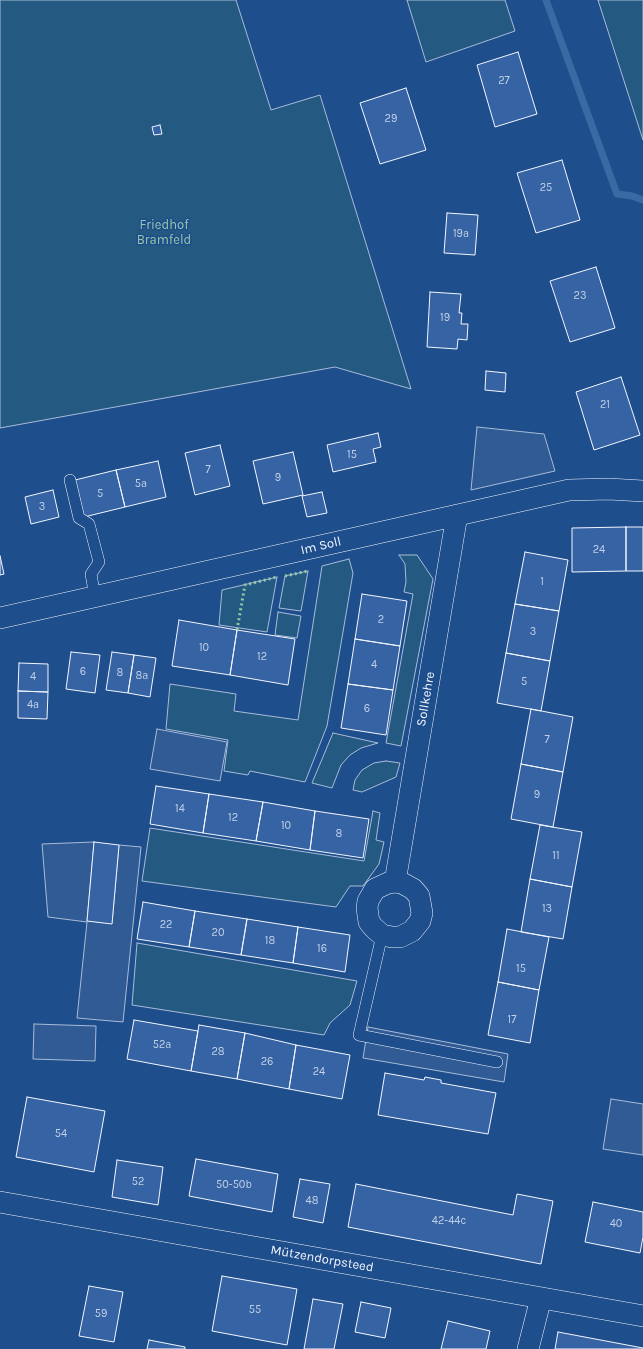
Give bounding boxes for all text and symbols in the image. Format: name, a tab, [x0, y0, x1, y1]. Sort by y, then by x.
house number: 27	[498, 74, 510, 88]
house number: 29	[385, 112, 397, 126]
house number: 25	[540, 181, 552, 195]
park label: Friedhof Bramfeld	[137, 217, 191, 248]
house number: 19a	[453, 227, 469, 241]
house number: 23	[574, 289, 586, 303]
house number: 19	[440, 311, 450, 325]
house number: 21	[600, 398, 610, 412]
house number: 15	[347, 448, 357, 462]
house number: 7	[205, 463, 211, 477]
house number: 9	[275, 471, 281, 485]
house number: 5a	[135, 477, 147, 491]
house number: 5	[97, 487, 103, 501]
house number: 3	[39, 500, 45, 514]
street label: Im Soll	[299, 534, 343, 558]
house number: 24	[593, 543, 605, 557]
house number: 1	[540, 575, 544, 589]
house number: 2	[378, 613, 384, 627]
house number: 3	[530, 625, 536, 639]
house number: 10	[199, 641, 209, 655]
house number: 12	[257, 650, 267, 664]
house number: 4	[371, 658, 377, 672]
house number: 6	[80, 665, 86, 679]
house number: 8	[117, 666, 123, 680]
house number: 8a	[136, 669, 148, 683]
house number: 4	[30, 670, 36, 684]
street label: Sollkehre	[414, 670, 438, 728]
house number: 5	[521, 675, 527, 689]
house number: 4a	[27, 698, 39, 712]
house number: 6	[364, 702, 370, 716]
house number: 7	[544, 733, 550, 747]
house number: 9	[534, 788, 540, 802]
house number: 14	[175, 802, 185, 816]
house number: 12	[228, 811, 238, 825]
house number: 10	[281, 819, 291, 833]
house number: 8	[336, 827, 342, 841]
house number: 11	[552, 849, 560, 863]
house number: 13	[542, 902, 552, 916]
house number: 22	[160, 918, 172, 932]
house number: 20	[212, 926, 224, 940]
house number: 18	[265, 934, 275, 948]
house number: 16	[317, 942, 327, 956]
house number: 15	[516, 962, 526, 976]
house number: 17	[508, 1013, 516, 1027]
house number: 52a	[153, 1038, 171, 1052]
house number: 28	[211, 1045, 225, 1059]
house number: 26	[261, 1055, 273, 1069]
house number: 24	[313, 1065, 325, 1079]
house number: 54	[55, 1127, 67, 1141]
house number: 52	[132, 1175, 144, 1189]
house number: 50-50b	[216, 1178, 252, 1192]
house number: 48	[306, 1194, 318, 1208]
house number: 42-44c	[432, 1214, 466, 1228]
house number: 40	[610, 1217, 622, 1231]
street label: Mützendorpsteed	[269, 1242, 375, 1276]
house number: 55	[249, 1303, 261, 1317]
house number: 59	[95, 1307, 107, 1321]

